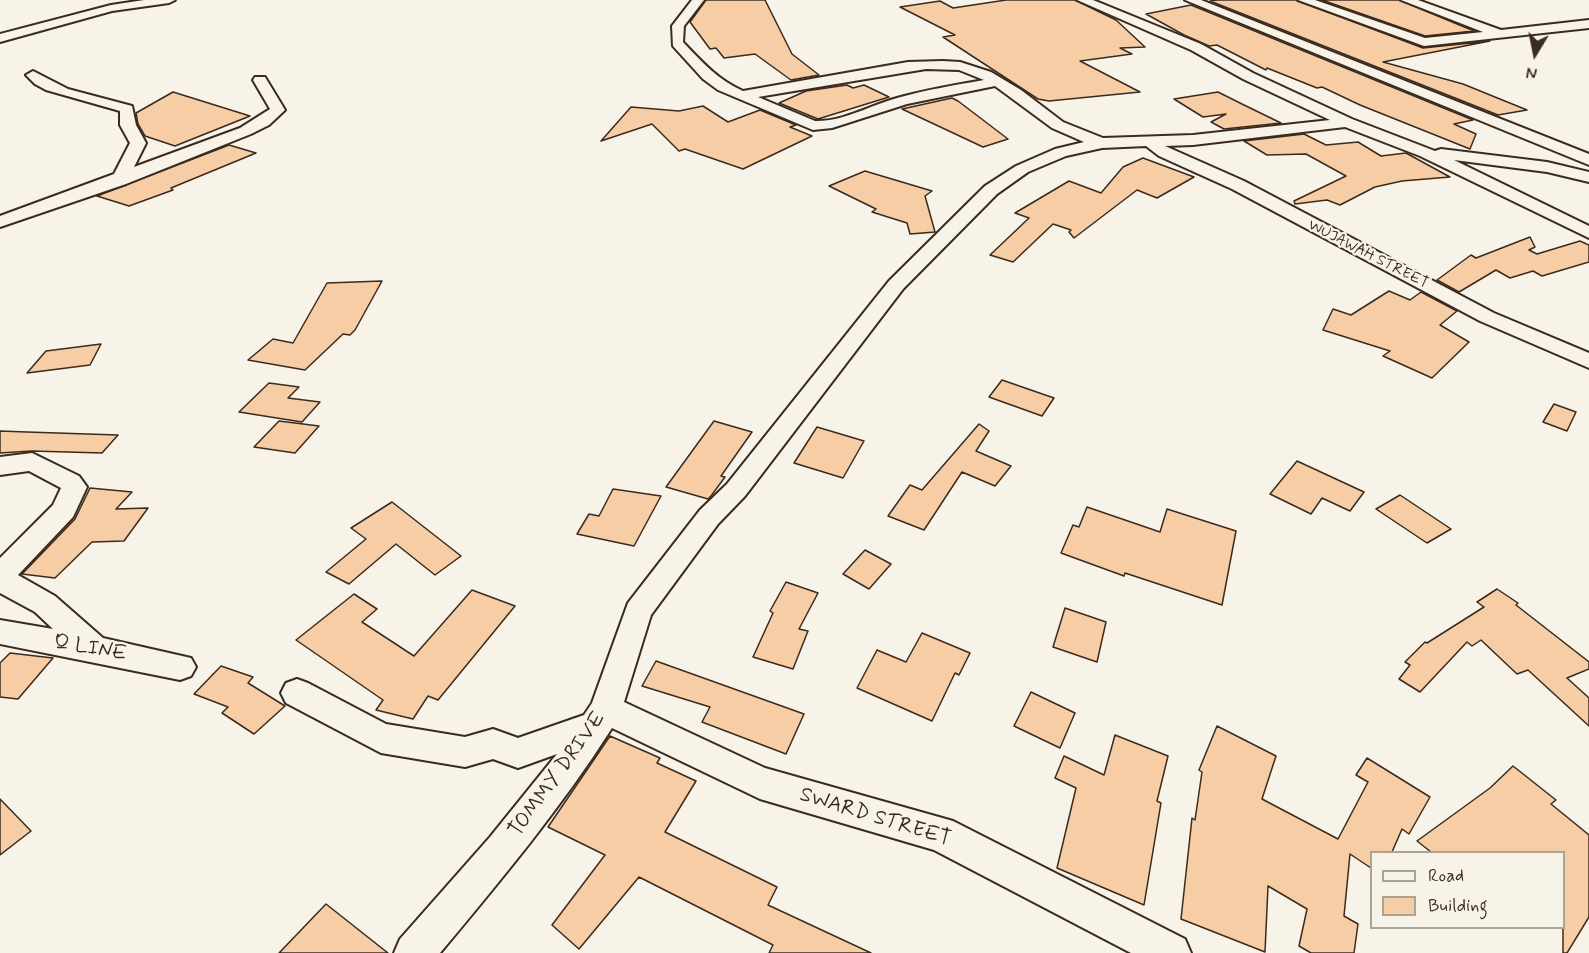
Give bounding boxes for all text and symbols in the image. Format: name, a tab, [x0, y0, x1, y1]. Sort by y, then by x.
north arrow	[1505, 24, 1565, 84]
text: N	[1525, 61, 1539, 83]
street label: WUJAWAH STREET	[1305, 217, 1431, 293]
street label: Q LINE	[52, 630, 128, 668]
street label: TOMMY DRIVE	[504, 707, 612, 843]
street label: SWARD STREET	[796, 783, 954, 853]
legend	[1370, 851, 1565, 929]
text: Road	[1428, 864, 1464, 888]
text: Building	[1428, 894, 1488, 918]

